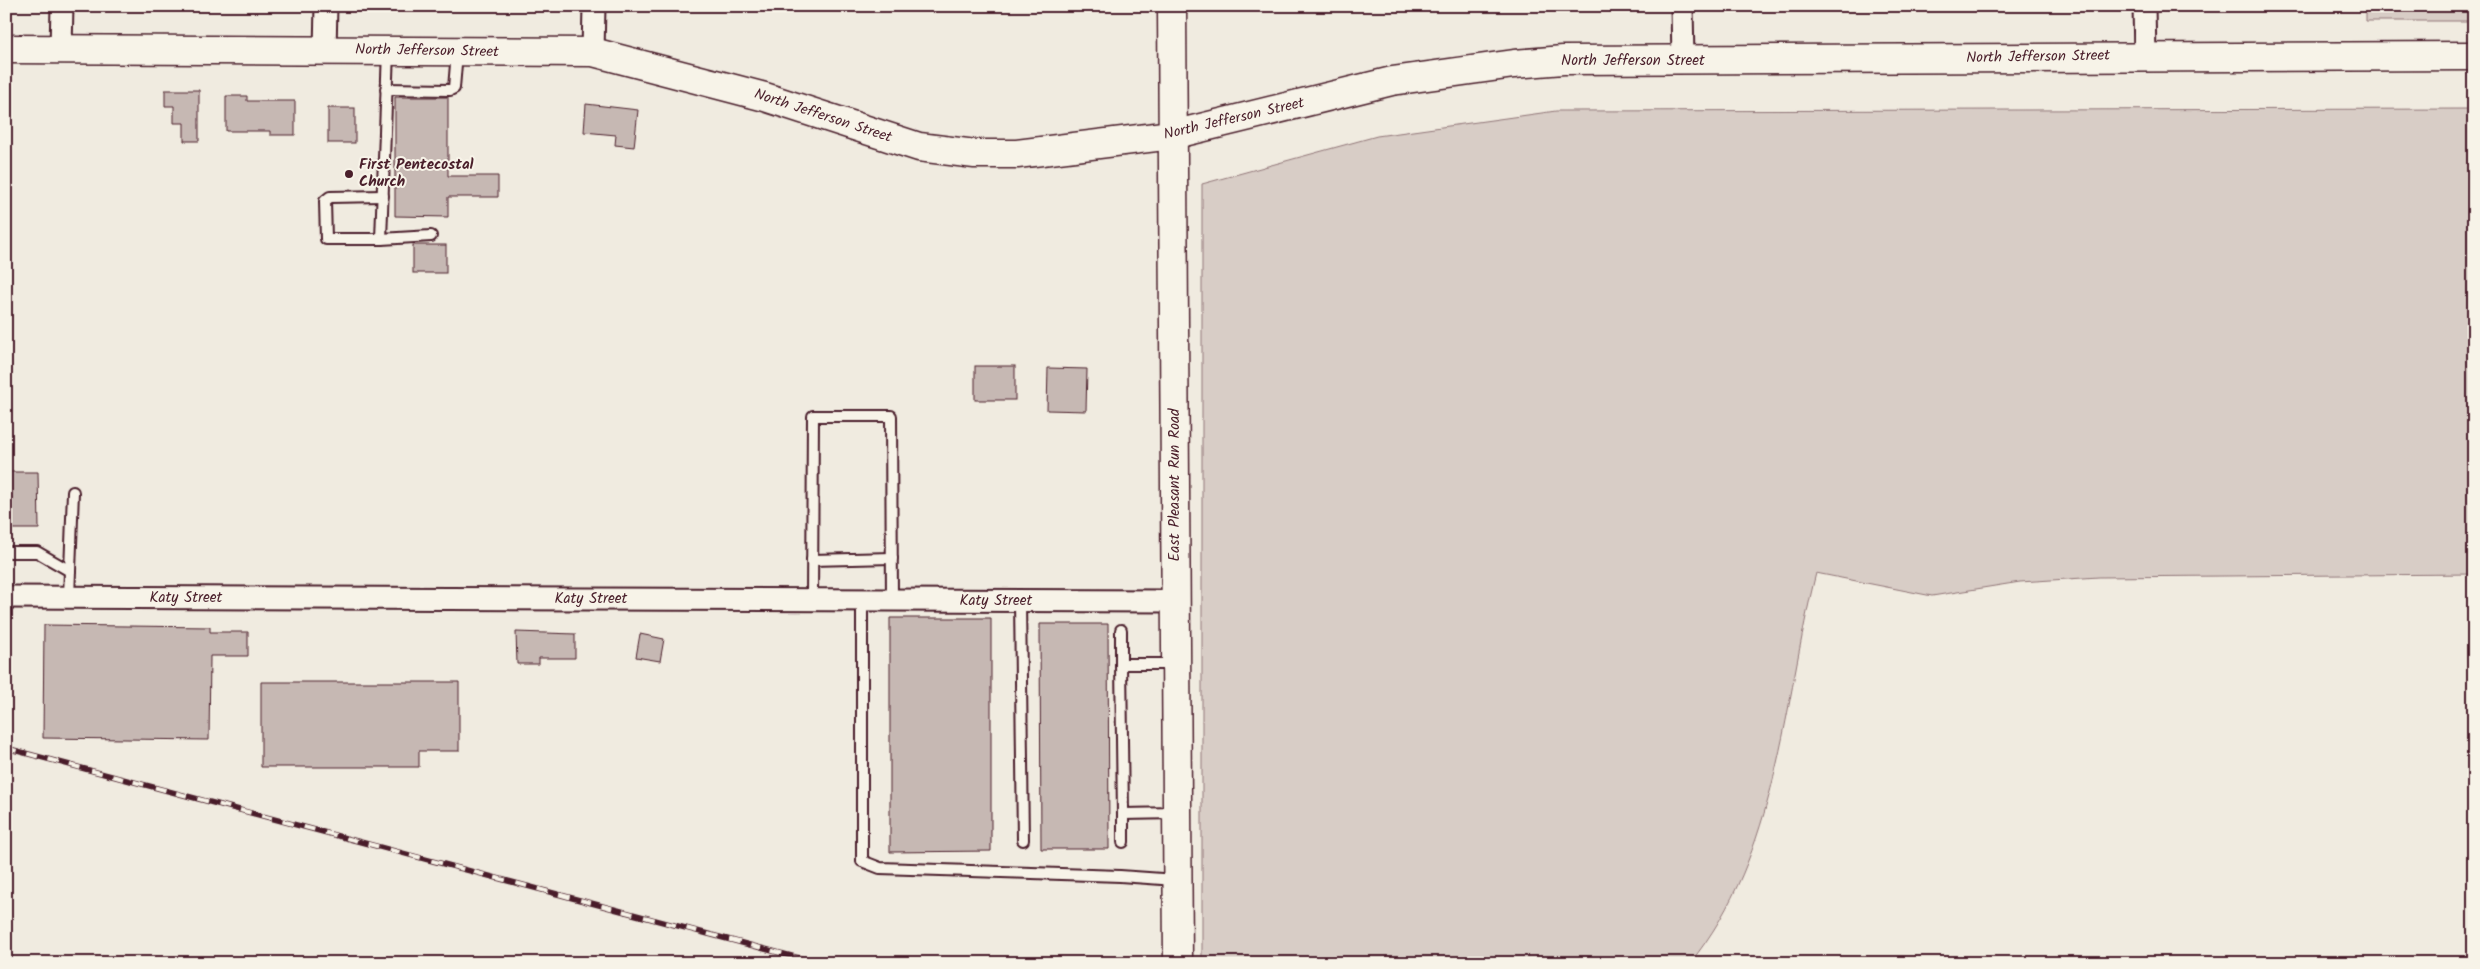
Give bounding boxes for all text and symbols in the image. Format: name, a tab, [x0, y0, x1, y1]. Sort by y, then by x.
street label: North Jefferson Street	[355, 38, 499, 64]
street label: North Jefferson Street	[1966, 44, 2110, 70]
street label: North Jefferson Street	[1561, 49, 1705, 73]
street label: North Jefferson Street	[751, 82, 895, 150]
street label: North Jefferson Street	[1161, 91, 1307, 147]
place label: First Pentecostal Church	[359, 153, 474, 194]
marker: First Pentecostal Church	[343, 168, 355, 180]
street label: East Pleasant Run Road	[1163, 408, 1187, 561]
street label: Katy Street	[150, 586, 223, 610]
street label: Katy Street	[555, 587, 628, 611]
street label: Katy Street	[960, 589, 1033, 613]

